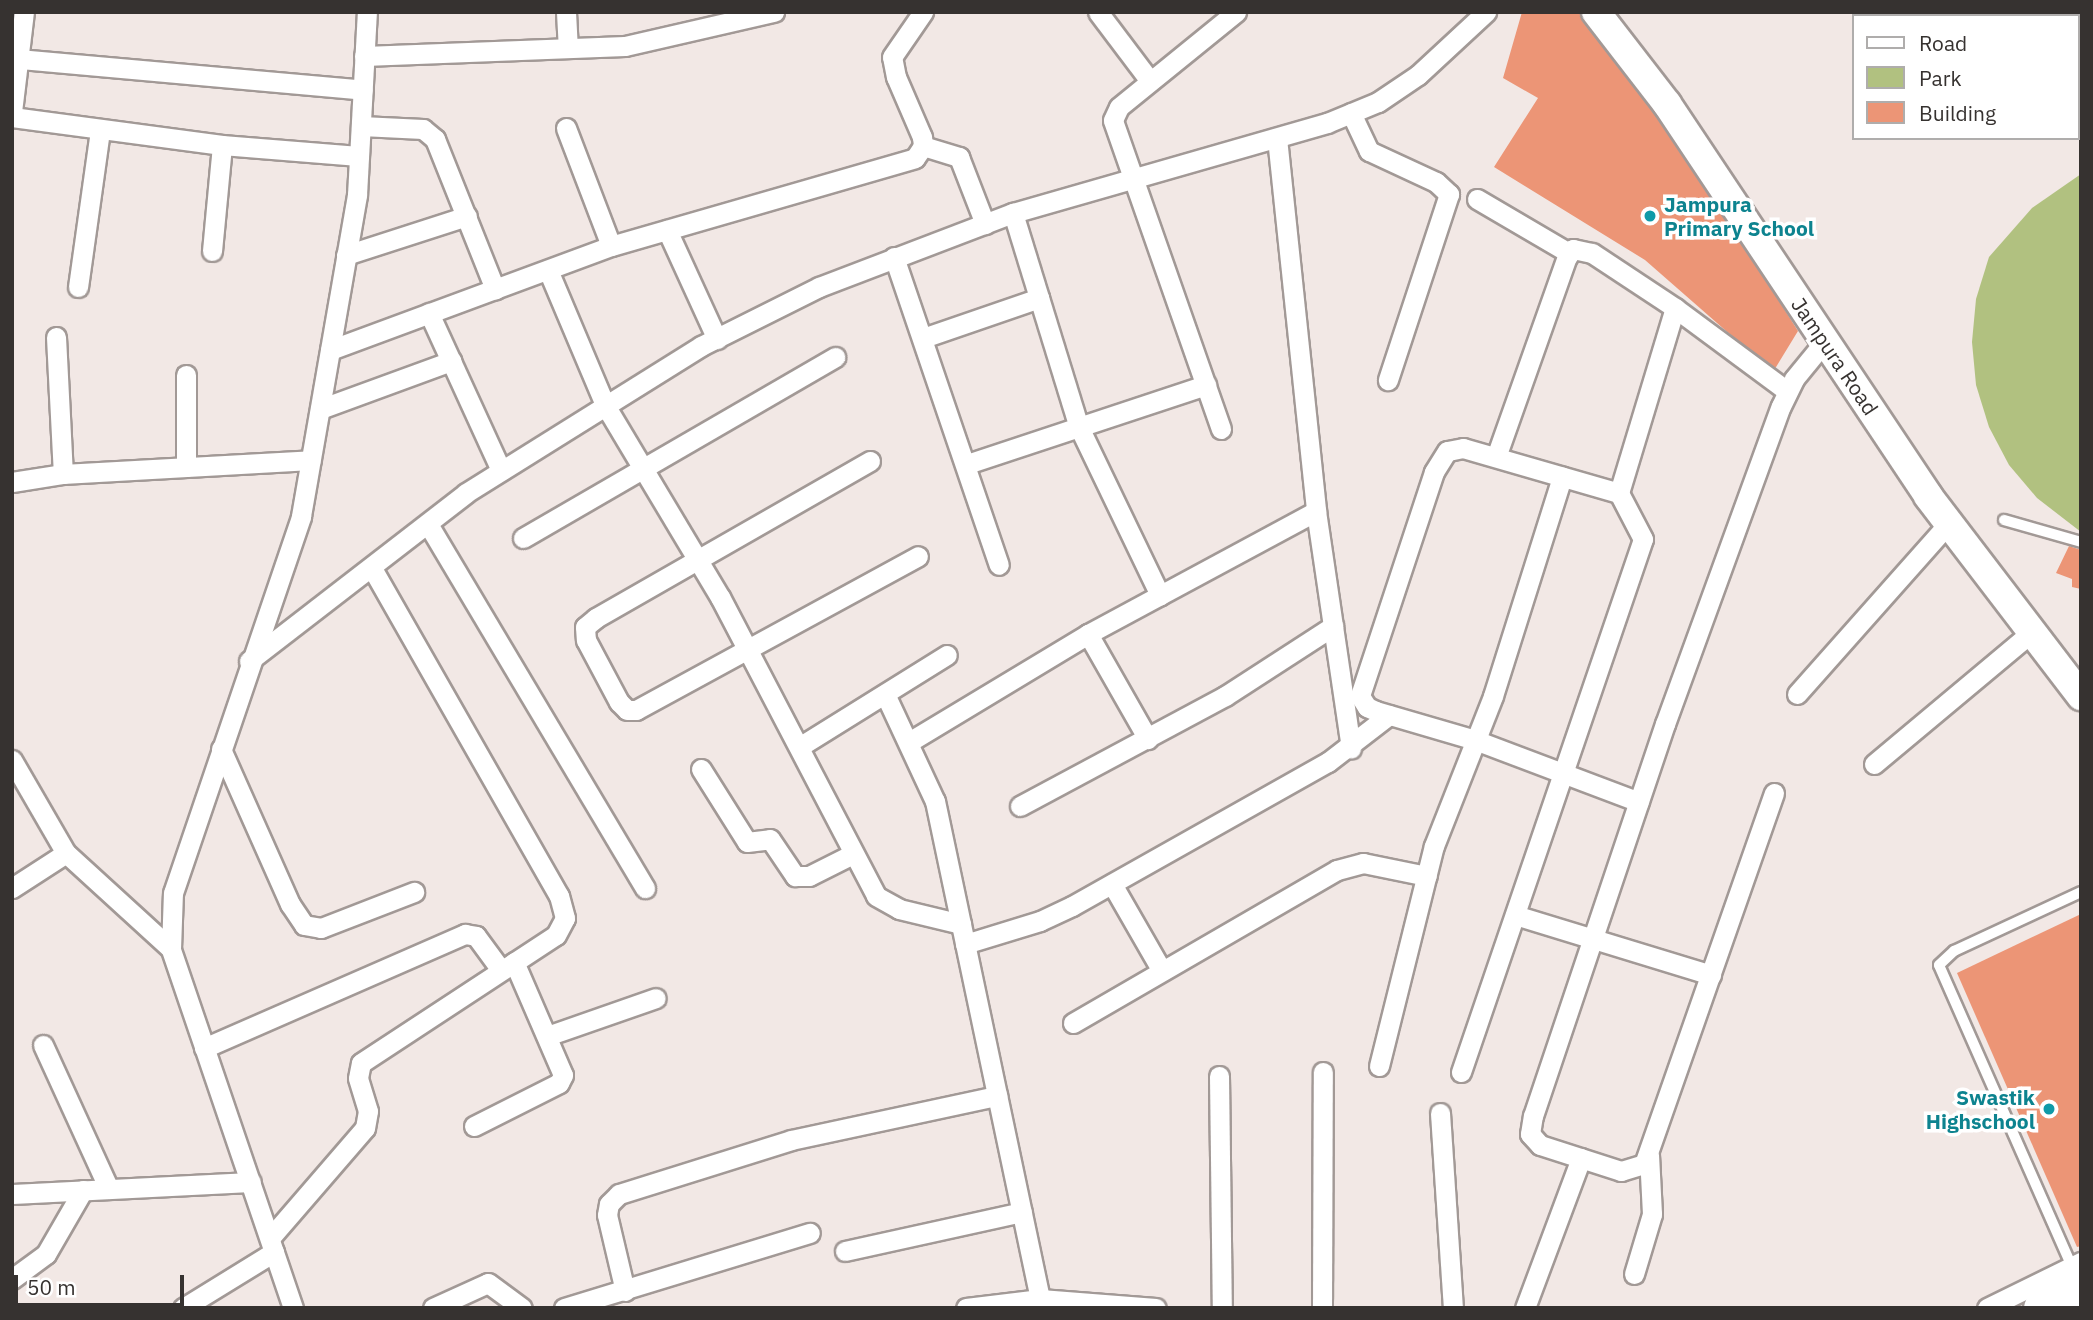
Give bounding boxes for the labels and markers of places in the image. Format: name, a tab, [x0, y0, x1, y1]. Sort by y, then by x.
place label: Jampura Primary School	[1664, 191, 1814, 241]
marker: Jampura Primary School	[1642, 208, 1658, 224]
place label: Swastik Highschool	[1926, 1084, 2035, 1134]
marker: Swastik Highschool	[2041, 1101, 2057, 1117]

